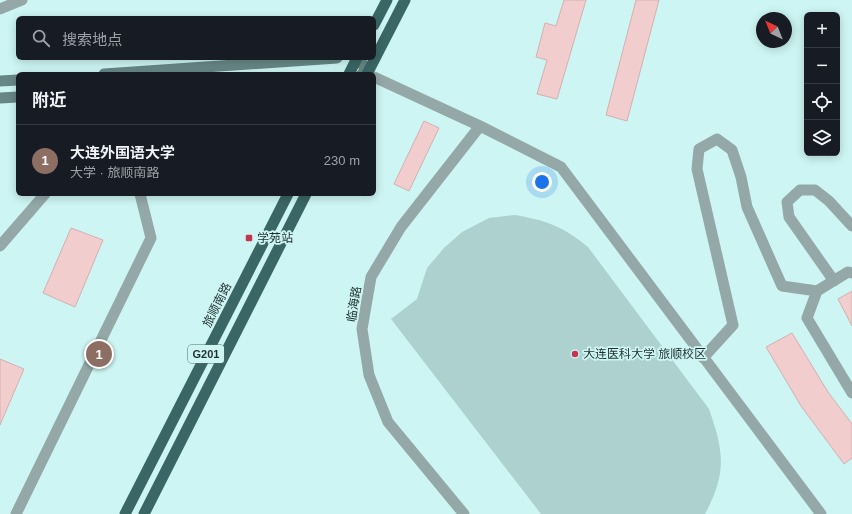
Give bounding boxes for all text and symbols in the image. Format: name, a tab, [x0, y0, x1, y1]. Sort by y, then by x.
north arrow	[756, 12, 792, 48]
map controls	[804, 12, 840, 156]
button: +	[804, 12, 840, 48]
search box	[16, 16, 376, 60]
icon: search	[30, 27, 52, 49]
text: 搜索地点	[62, 31, 122, 48]
button: −	[804, 48, 840, 84]
button: locate	[804, 84, 840, 120]
text: 附近	[32, 91, 66, 110]
button: layers	[804, 120, 840, 156]
text: 大连外国语大学	[70, 144, 175, 161]
text: 1	[41, 153, 49, 168]
text: 230 m	[324, 153, 360, 168]
text: 大学 · 旅顺南路	[70, 165, 160, 180]
your location	[532, 172, 552, 192]
place label: 学苑站	[257, 231, 293, 245]
marker: 学苑站	[244, 233, 254, 243]
street label: 旅顺南路	[200, 280, 234, 330]
street label: 临海路	[344, 285, 364, 323]
pin: 1	[86, 339, 112, 369]
road number: G201	[188, 345, 224, 363]
place label: 大连医科大学 旅顺校区	[583, 347, 706, 361]
marker: 大连医科大学 旅顺校区	[570, 349, 580, 359]

